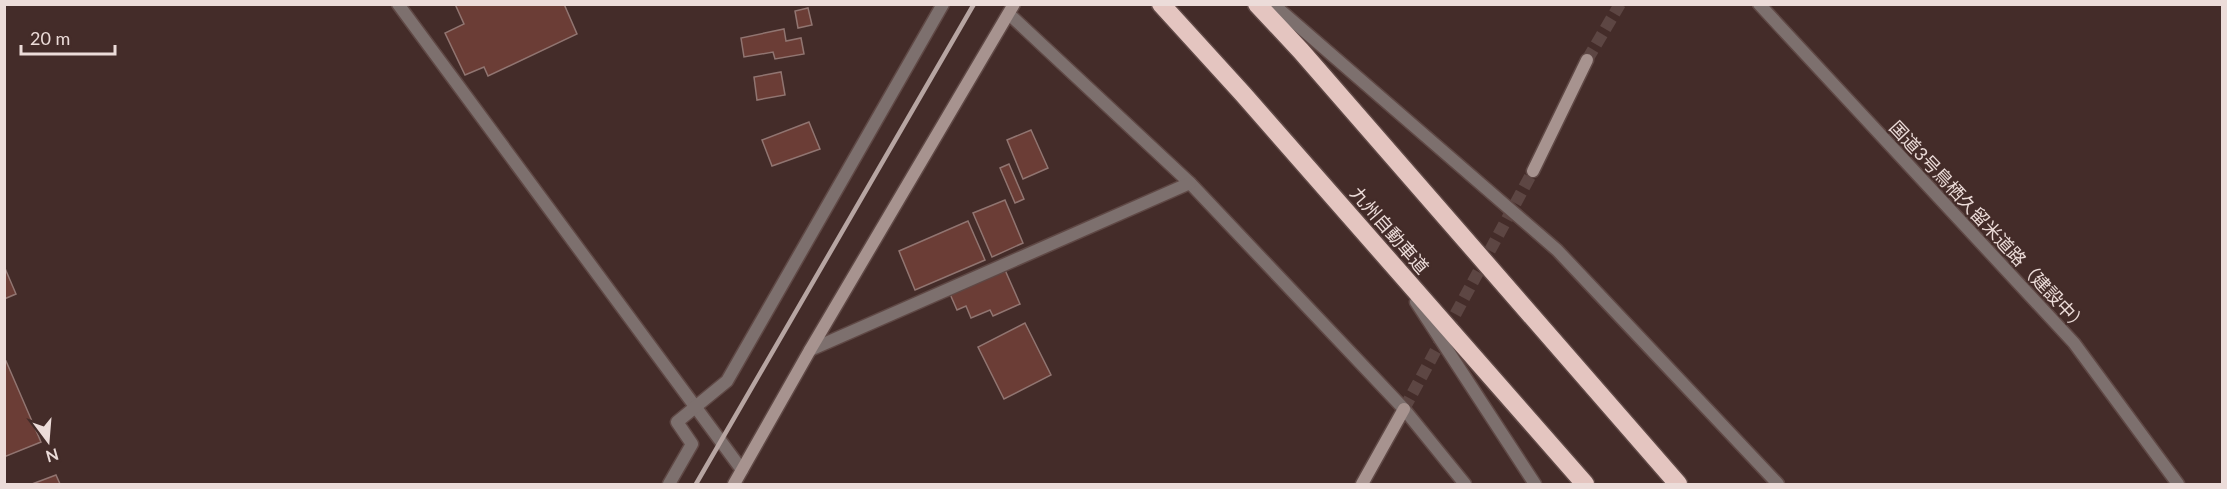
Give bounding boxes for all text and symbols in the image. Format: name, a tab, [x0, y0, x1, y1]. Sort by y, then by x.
scale bar	[21, 18, 116, 56]
text: 20 m	[30, 27, 70, 49]
street label: 国道3号鳥栖久留米道路（建設中）	[1885, 116, 2093, 336]
street label: 九州自動車道	[1346, 182, 1434, 278]
north arrow	[18, 411, 78, 471]
text: N	[44, 445, 61, 467]

